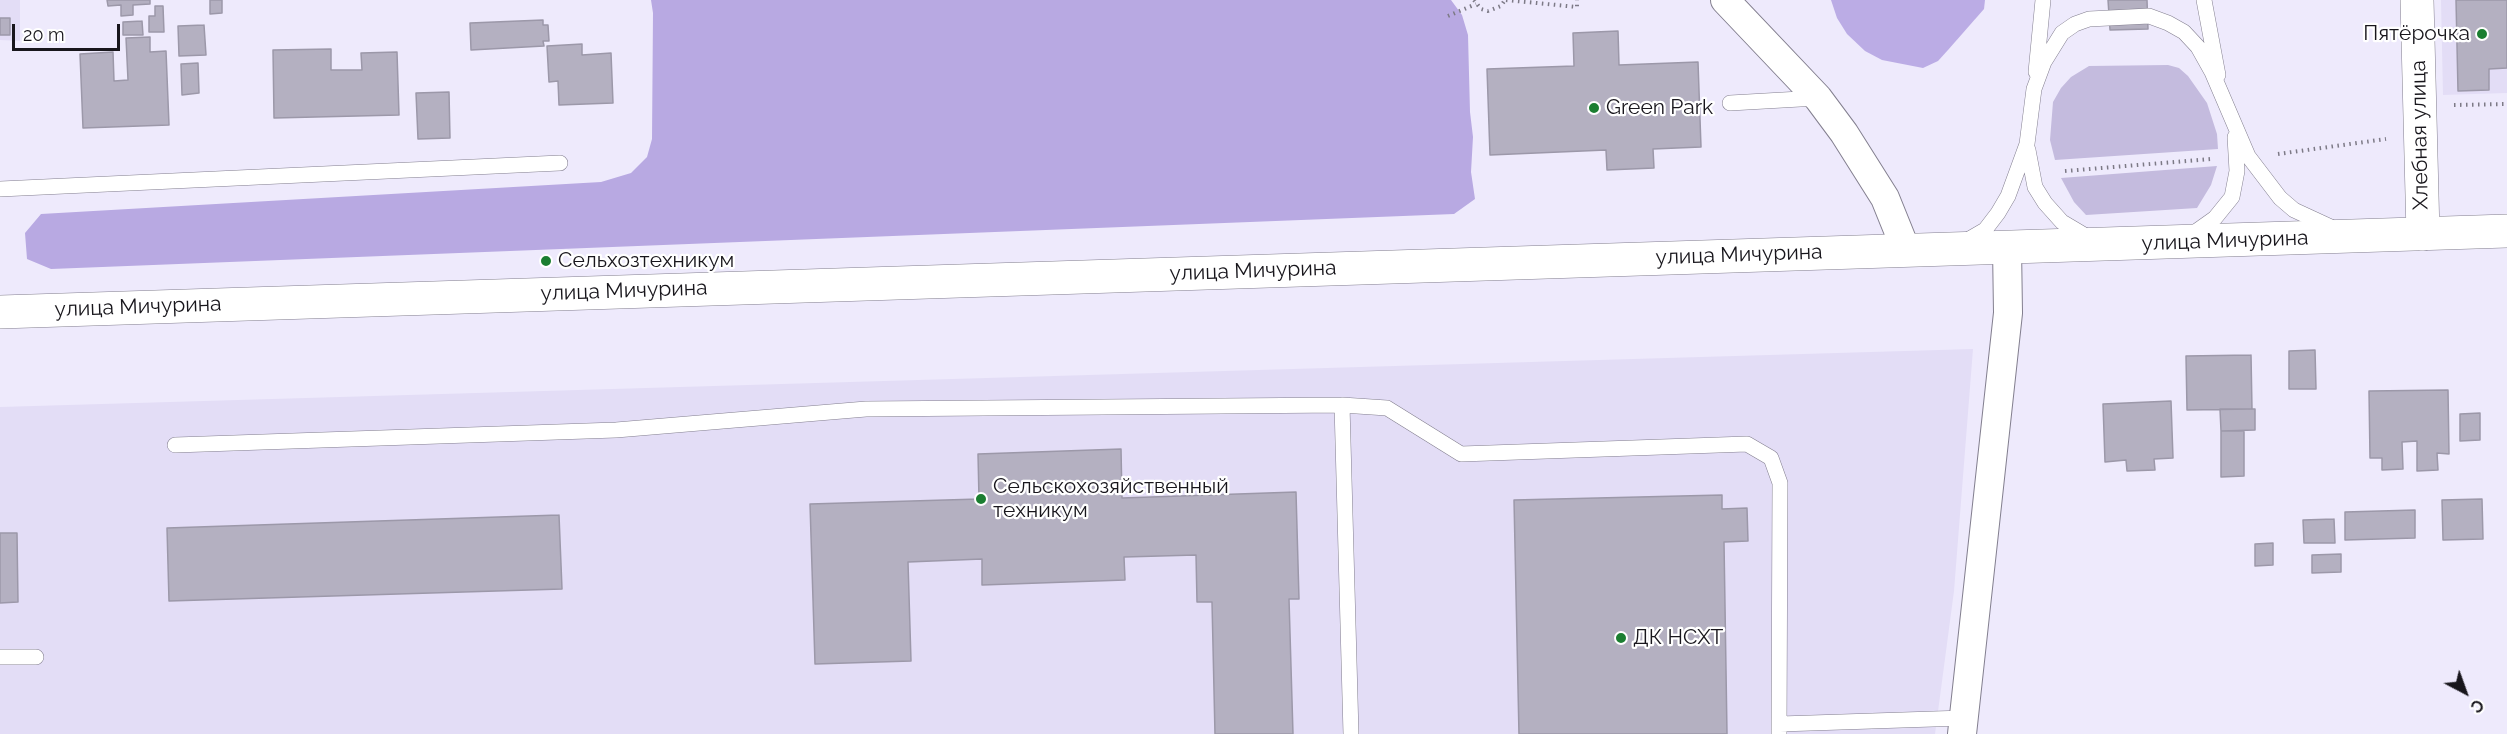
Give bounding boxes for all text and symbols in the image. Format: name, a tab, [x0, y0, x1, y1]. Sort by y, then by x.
scale bar	[15, 12, 123, 50]
place label: Пятёрочка	[2363, 21, 2470, 47]
text: 20 m	[23, 24, 65, 45]
marker: Пятёрочка	[2475, 27, 2489, 41]
street label: Хлебная улица	[2406, 60, 2434, 210]
place label: Green Park	[1606, 95, 1713, 121]
marker: Green Park	[1587, 101, 1601, 115]
street label: улица Мичурина	[2141, 225, 2309, 257]
street label: улица Мичурина	[1655, 239, 1823, 271]
place label: Сельхозтехникум	[558, 248, 734, 274]
marker: Сельхозтехникум	[539, 254, 553, 268]
street label: улица Мичурина	[1169, 255, 1337, 287]
street label: улица Мичурина	[540, 275, 708, 307]
street label: улица Мичурина	[54, 291, 222, 323]
place label: Сельскохозяйственный техникум	[993, 474, 1229, 524]
marker: Сельскохозяйственный техникум	[974, 492, 988, 506]
place label: ДК НСХТ	[1633, 625, 1723, 651]
marker: ДК НСХТ	[1614, 631, 1628, 645]
north arrow	[2435, 662, 2495, 722]
text: С	[2467, 695, 2488, 717]

